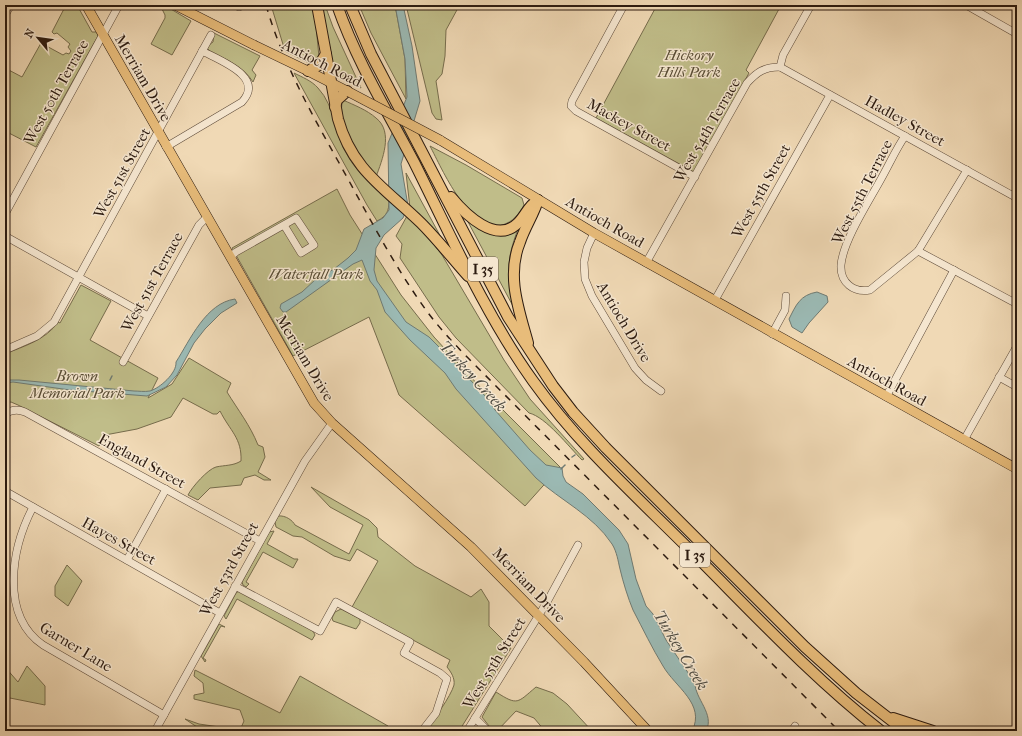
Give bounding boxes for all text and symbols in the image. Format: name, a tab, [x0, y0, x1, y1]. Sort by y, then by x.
north arrow	[18, 18, 58, 58]
text: N	[22, 26, 38, 40]
street label: Merriam Drive	[111, 31, 175, 125]
street label: Antioch Road	[278, 35, 366, 91]
street label: West 50th Terrace	[19, 36, 93, 148]
park label: Hickory Hills Park	[656, 46, 721, 81]
street label: West 54th Terrace	[669, 74, 744, 186]
street label: Hadley Street	[862, 92, 949, 151]
street label: Mackey Street	[584, 95, 674, 156]
street label: West 51st Street	[89, 124, 155, 222]
street label: West 55th Terrace	[827, 136, 896, 248]
street label: West 55th Street	[727, 140, 795, 242]
street label: Antioch Road	[562, 192, 648, 252]
street label: West 51st Terrace	[117, 228, 187, 336]
road number: I 35	[468, 257, 498, 281]
park label: Waterfall Park	[269, 265, 364, 283]
street label: Antioch Drive	[592, 278, 655, 366]
street label: Merriam Drive	[272, 312, 338, 405]
water label: Turkey Creek	[435, 337, 511, 415]
street label: Antioch Road	[844, 352, 930, 410]
park label: Brown Memorial Park	[28, 367, 125, 402]
street label: England Street	[95, 430, 189, 493]
street label: Hayes Street	[79, 513, 160, 569]
street label: West 53rd Street	[195, 518, 263, 620]
road number: I 35	[680, 543, 710, 567]
street label: Merriam Drive	[489, 544, 570, 627]
water label: Turkey Creek	[650, 607, 712, 693]
street label: West 55th Street	[458, 613, 530, 713]
street label: Garner Lane	[36, 618, 116, 676]

